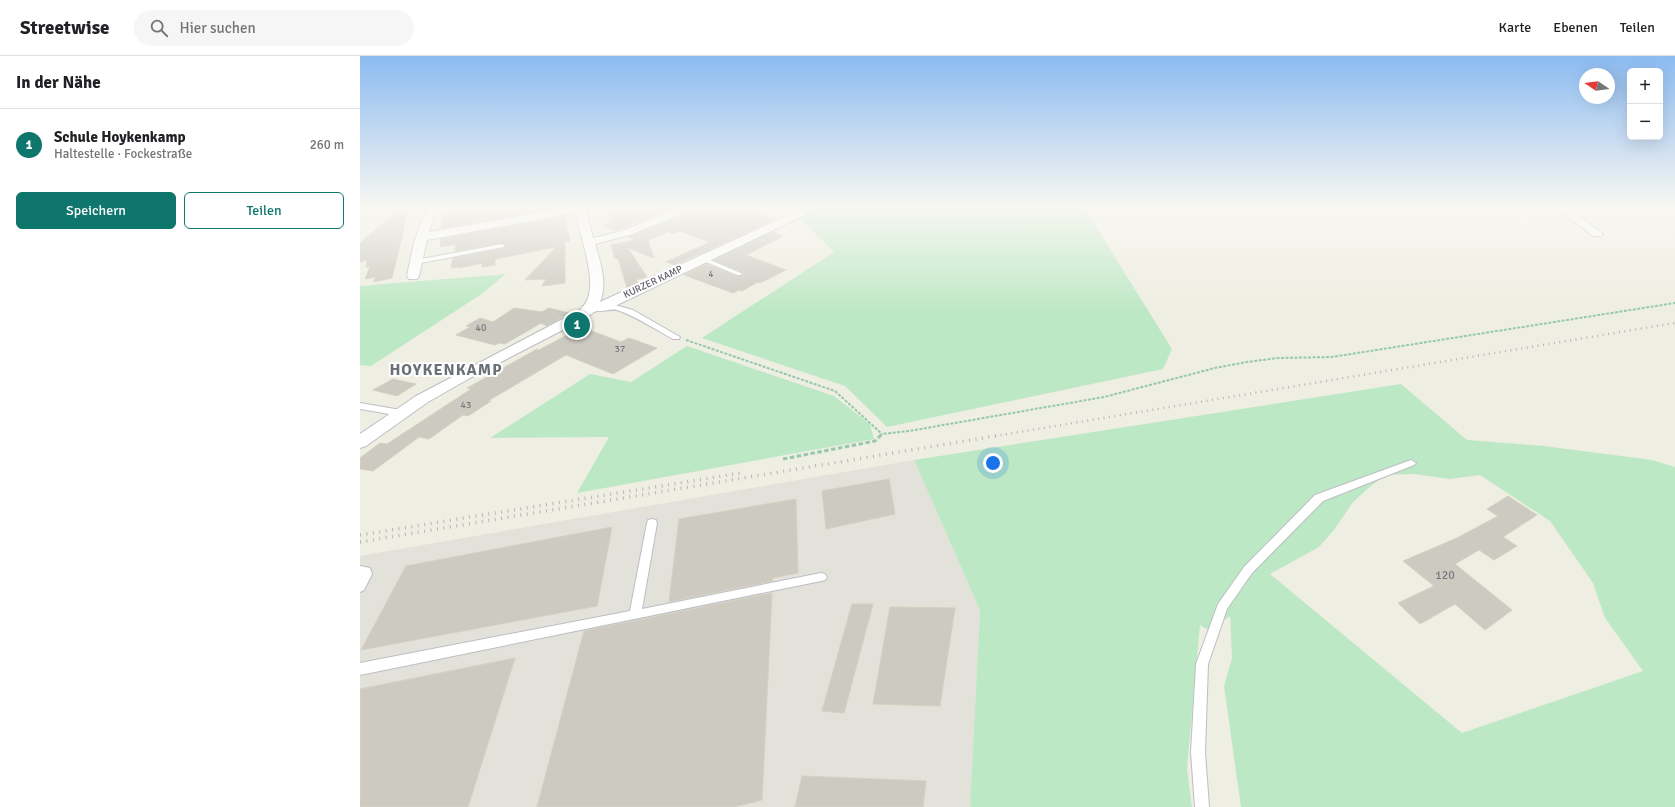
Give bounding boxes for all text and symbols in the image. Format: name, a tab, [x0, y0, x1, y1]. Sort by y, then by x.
search box	[134, 10, 414, 46]
text: Streetwise	[20, 16, 110, 40]
icon: search	[148, 17, 170, 39]
text: Hier suchen	[180, 19, 256, 37]
text: Karte	[1499, 19, 1531, 36]
text: Ebenen	[1553, 19, 1598, 36]
text: Teilen	[1620, 19, 1655, 36]
north arrow	[1579, 68, 1615, 104]
map controls	[1627, 68, 1663, 140]
button: +	[1627, 68, 1663, 104]
text: In der Nähe	[16, 72, 101, 93]
button: −	[1627, 104, 1663, 140]
text: Schule Hoykenkamp	[54, 128, 186, 146]
text: 1	[25, 137, 33, 153]
text: 260 m	[310, 137, 344, 153]
text: Haltestelle · Fockestraße	[54, 146, 192, 162]
button: Speichern	[16, 192, 176, 229]
button: Teilen	[184, 192, 344, 229]
street label: KURZER KAMP	[622, 263, 685, 301]
house number: 4	[709, 269, 714, 280]
pin: 1	[564, 310, 590, 340]
house number: 40	[476, 322, 486, 334]
house number: 37	[615, 343, 625, 355]
district label: HOYKENKAMP	[389, 360, 503, 380]
house number: 43	[461, 399, 471, 411]
your location	[983, 453, 1003, 473]
house number: 120	[1435, 568, 1455, 583]

